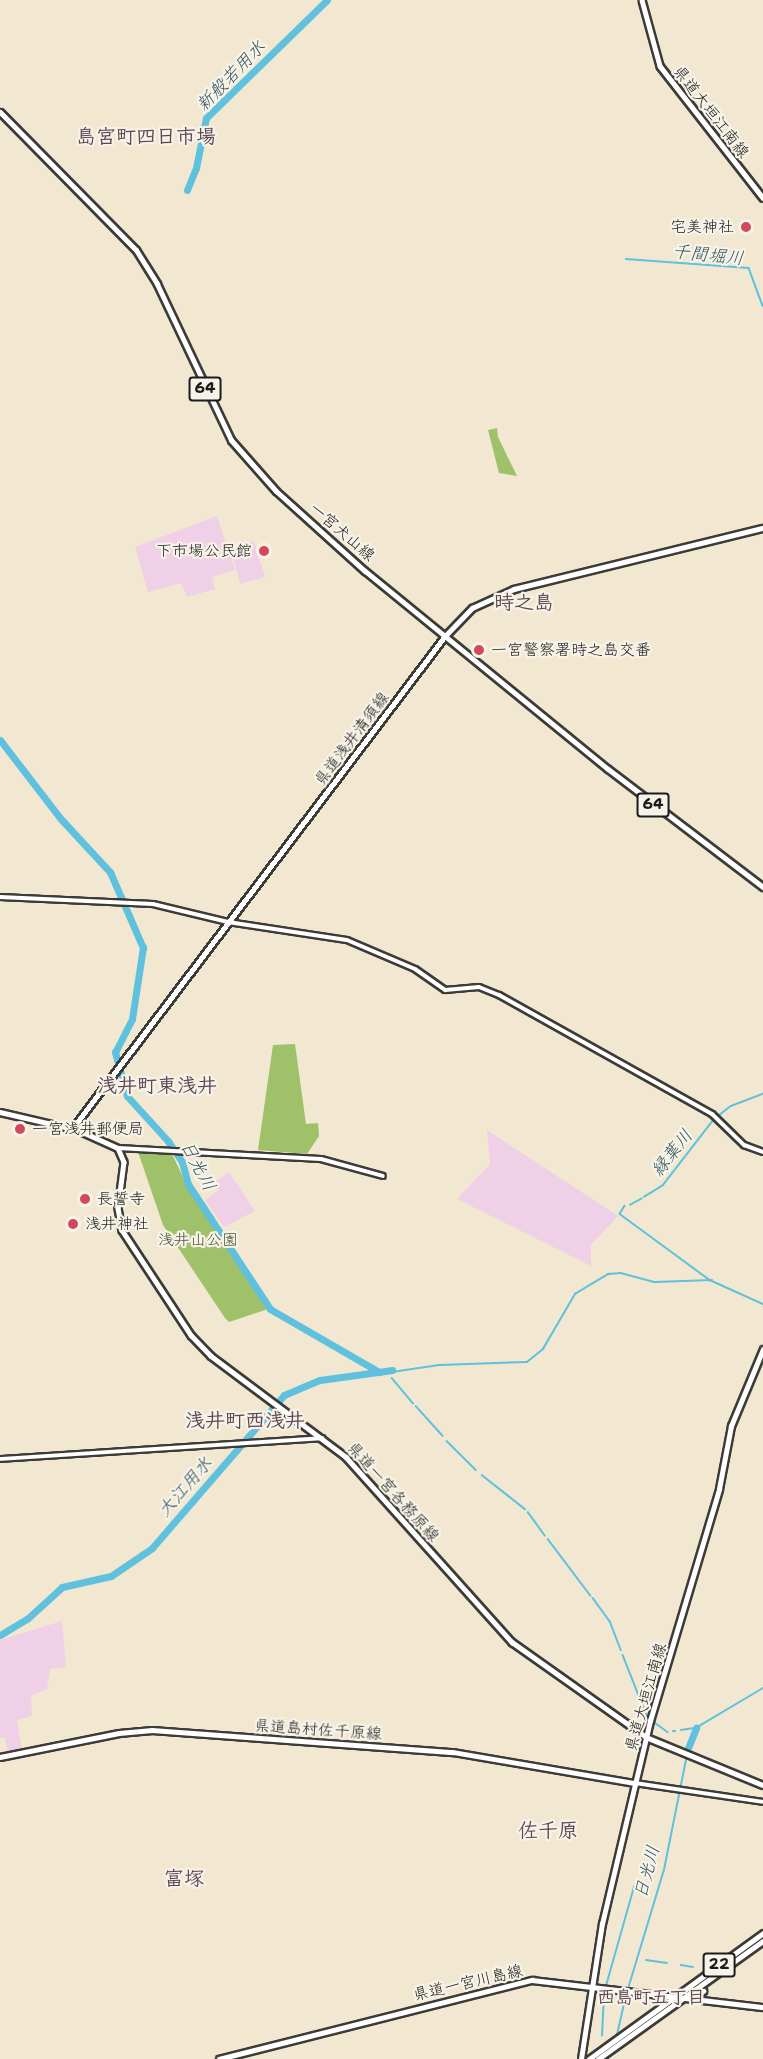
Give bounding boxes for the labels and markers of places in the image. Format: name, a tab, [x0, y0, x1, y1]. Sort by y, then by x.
place label: 宅美神社	[670, 217, 734, 237]
marker: 宅美神社	[739, 220, 753, 234]
place label: 下市場公民館	[156, 541, 252, 561]
marker: 下市場公民館	[257, 544, 271, 558]
place label: 一宮警察署時之島交番	[491, 640, 651, 660]
marker: 一宮警察署時之島交番	[472, 643, 486, 657]
place label: 一宮浅井郵便局	[32, 1119, 144, 1139]
marker: 一宮浅井郵便局	[13, 1122, 27, 1136]
place label: 長誓寺	[97, 1189, 145, 1209]
marker: 長誓寺	[78, 1192, 92, 1206]
place label: 浅井神社	[85, 1214, 149, 1234]
marker: 浅井神社	[66, 1217, 80, 1231]

